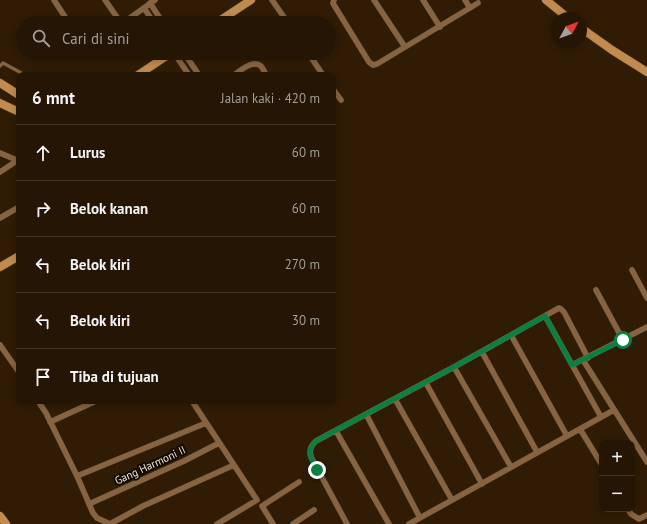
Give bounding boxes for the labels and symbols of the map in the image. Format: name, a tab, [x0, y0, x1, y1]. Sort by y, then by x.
north arrow	[551, 12, 587, 48]
route start	[614, 331, 632, 349]
street label: Gang Harmoni II	[112, 442, 188, 488]
route end	[308, 461, 326, 479]

